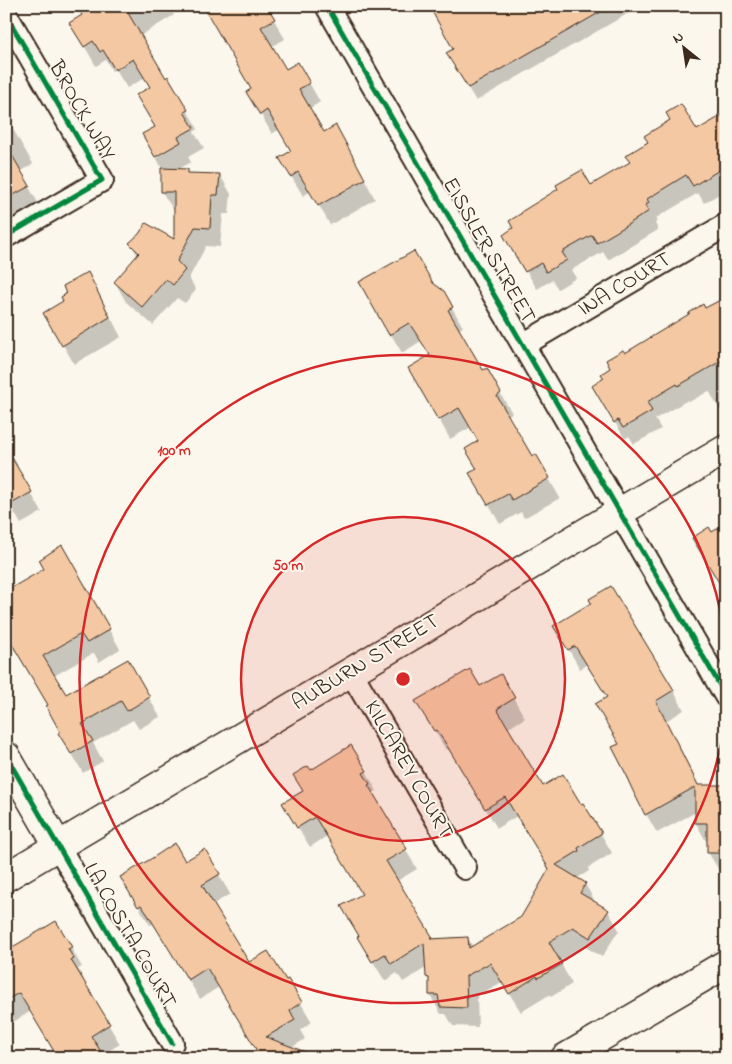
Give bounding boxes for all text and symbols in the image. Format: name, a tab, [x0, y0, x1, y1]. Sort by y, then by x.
north arrow	[660, 22, 710, 72]
text: N	[669, 27, 688, 49]
street label: BROCK WAY	[39, 54, 123, 167]
street label: EISSLER STREET	[433, 172, 543, 330]
street label: INA COURT	[572, 244, 678, 325]
text: 100 m	[157, 440, 191, 462]
text: 50 m	[273, 555, 304, 577]
street label: AUBURN STREET	[286, 606, 446, 720]
centre of rings	[394, 670, 412, 688]
street label: KILCAREY COURT	[355, 695, 461, 846]
street label: LA COSTA COURT	[74, 857, 184, 1015]

